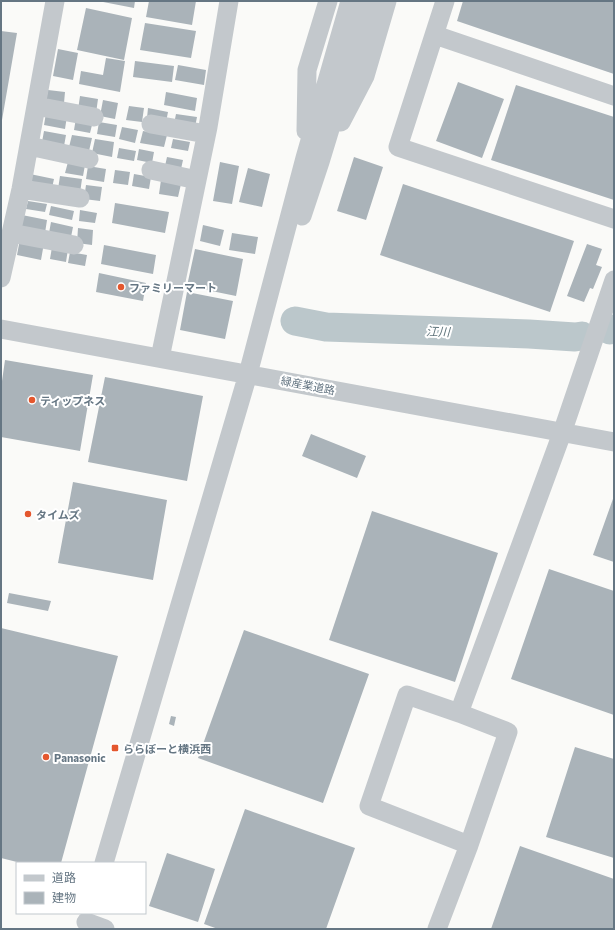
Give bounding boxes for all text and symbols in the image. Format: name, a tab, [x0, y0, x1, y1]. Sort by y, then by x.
place label: ファミリーマート	[129, 281, 217, 294]
marker: ファミリーマート	[116, 282, 126, 292]
water label: 江川	[426, 324, 452, 338]
street label: 緑産業道路	[280, 373, 336, 397]
place label: ティップネス	[40, 394, 105, 407]
marker: ティップネス	[27, 395, 37, 405]
place label: タイムズ	[36, 508, 80, 521]
marker: タイムズ	[23, 509, 33, 519]
place label: ららぽーと横浜西	[123, 742, 211, 755]
marker: ららぽーと横浜西	[110, 743, 120, 753]
place label: Panasonic	[54, 751, 106, 764]
marker: Panasonic	[41, 752, 51, 762]
legend	[16, 862, 146, 914]
text: 道路	[52, 870, 76, 884]
text: 建物	[52, 890, 76, 904]

